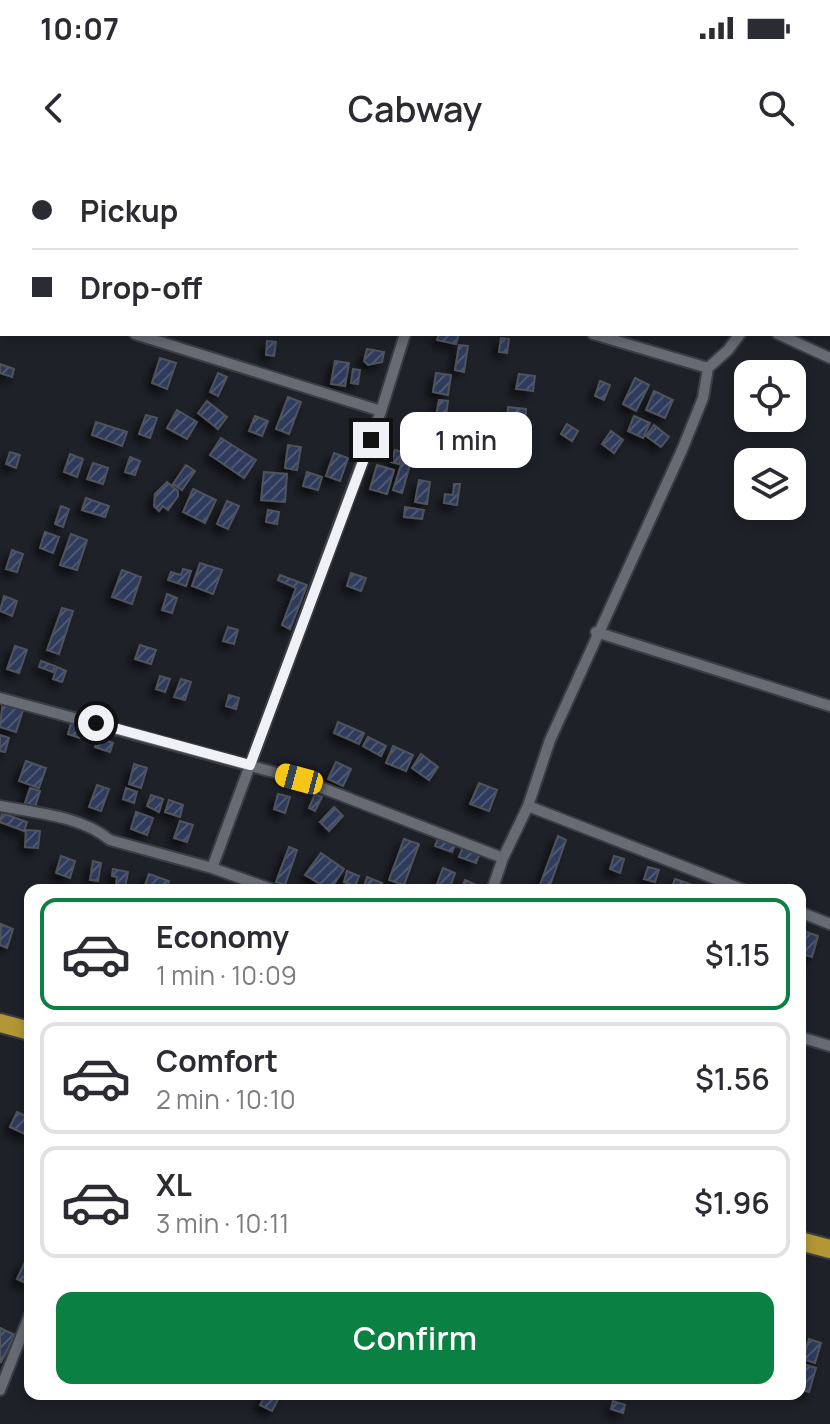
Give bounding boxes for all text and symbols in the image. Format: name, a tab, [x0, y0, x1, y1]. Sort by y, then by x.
text: 10:07	[40, 8, 119, 49]
text: Cabway	[348, 84, 482, 133]
icon: back	[32, 86, 76, 130]
icon: search	[754, 86, 798, 130]
text: Pickup	[80, 190, 178, 231]
text: Drop-off	[80, 267, 202, 308]
map controls	[734, 360, 806, 520]
button: locate	[734, 360, 806, 432]
callout: 1 min	[399, 412, 531, 468]
route end	[353, 422, 389, 458]
text: 1 min	[435, 422, 497, 458]
button: layers	[734, 448, 806, 520]
route start	[78, 705, 114, 741]
car	[273, 761, 325, 797]
text: Economy	[156, 916, 289, 957]
icon: car	[60, 918, 132, 990]
text: $1.15	[705, 934, 770, 975]
text: 1 min · 10:09	[156, 957, 297, 993]
text: Comfort	[156, 1040, 278, 1081]
icon: car	[60, 1042, 132, 1114]
text: $1.56	[695, 1058, 770, 1099]
text: 2 min · 10:10	[156, 1081, 296, 1117]
text: XL	[156, 1164, 192, 1205]
icon: car	[60, 1166, 132, 1238]
text: $1.96	[694, 1182, 770, 1223]
text: 3 min · 10:11	[156, 1205, 289, 1241]
button: Confirm	[56, 1292, 774, 1384]

